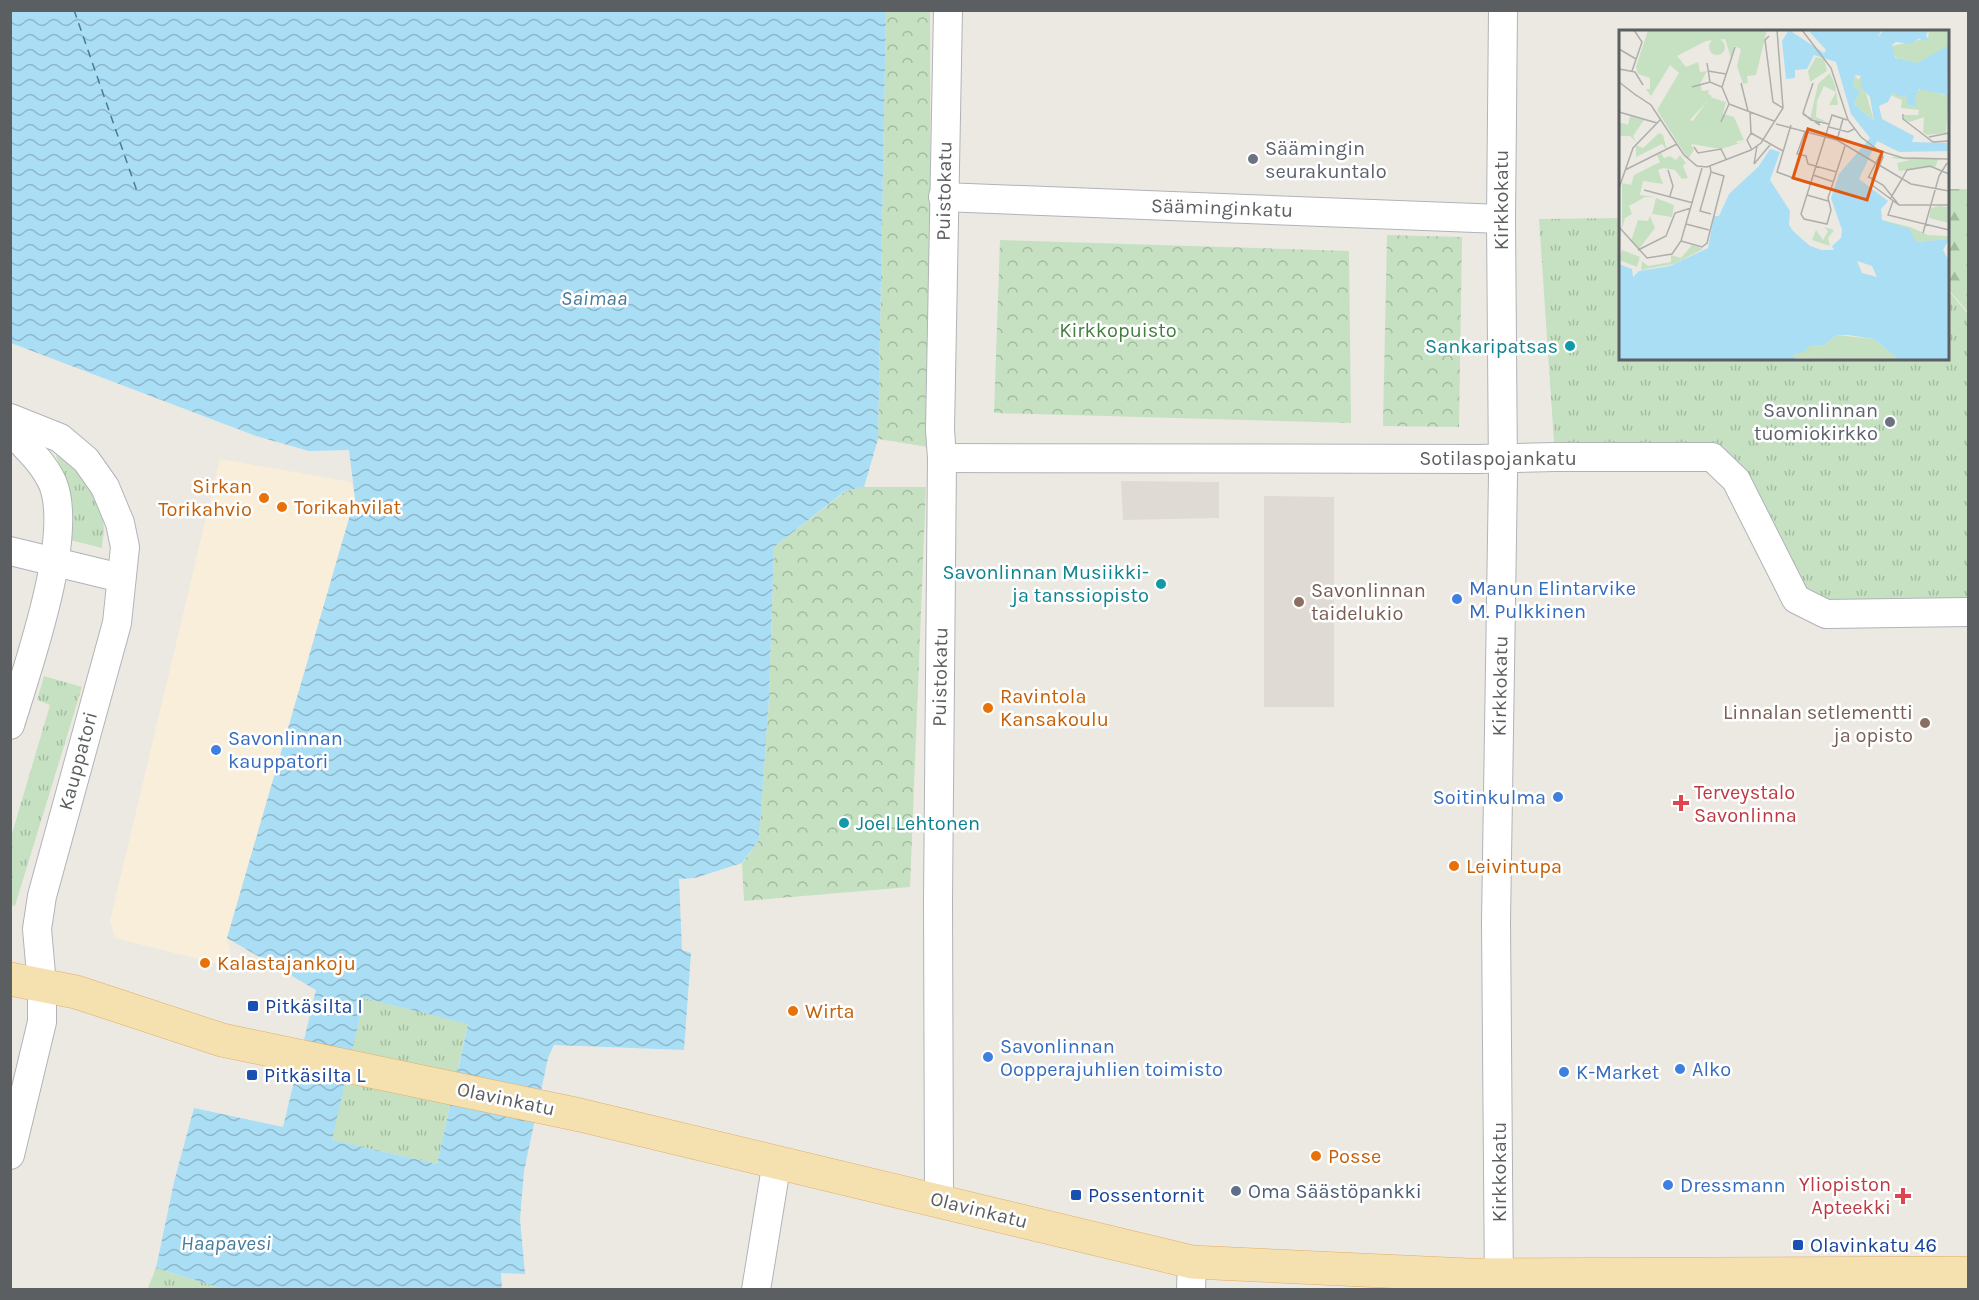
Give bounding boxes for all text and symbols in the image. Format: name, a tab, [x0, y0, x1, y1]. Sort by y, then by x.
inset map	[1619, 30, 1949, 360]
place label: Säämingin seurakuntalo	[1265, 137, 1387, 183]
street label: Puistokatu	[932, 141, 956, 241]
street label: Kirkkokatu	[1490, 150, 1513, 250]
marker: Säämingin seurakuntalo	[1246, 152, 1260, 166]
street label: Sääminginkatu	[1151, 194, 1293, 222]
water label: Saimaa	[561, 286, 627, 310]
park label: Kirkkopuisto	[1059, 319, 1177, 342]
place label: Sankaripatsas	[1425, 335, 1558, 358]
marker: Sankaripatsas	[1563, 339, 1577, 353]
place label: Savonlinnan tuomiokirkko	[1754, 399, 1878, 445]
marker: Savonlinnan tuomiokirkko	[1883, 415, 1897, 429]
street label: Sotilaspojankatu	[1419, 447, 1577, 470]
place label: Sirkan Torikahvio	[158, 475, 252, 521]
marker: Sirkan Torikahvio	[257, 491, 271, 505]
place label: Torikahvilat	[294, 496, 402, 519]
marker: Torikahvilat	[275, 500, 289, 514]
place label: Savonlinnan Musiikki- ja tanssiopisto	[942, 561, 1149, 607]
marker: Savonlinnan Musiikki- ja tanssiopisto	[1154, 577, 1168, 591]
place label: Manun Elintarvike M. Pulkkinen	[1469, 577, 1636, 623]
place label: Savonlinnan taidelukio	[1311, 579, 1426, 625]
marker: Manun Elintarvike M. Pulkkinen	[1450, 592, 1464, 606]
marker: Savonlinnan taidelukio	[1292, 595, 1306, 609]
street label: Puistokatu	[928, 627, 952, 727]
street label: Kirkkokatu	[1488, 635, 1512, 737]
place label: Ravintola Kansakoulu	[1000, 685, 1109, 731]
marker: Ravintola Kansakoulu	[981, 701, 995, 715]
place label: Linnalan setlementti ja opisto	[1723, 701, 1913, 747]
street label: Kauppatori	[54, 709, 102, 813]
marker: Linnalan setlementti ja opisto	[1918, 716, 1932, 730]
place label: Savonlinnan kauppatori	[228, 727, 343, 773]
marker: Savonlinnan kauppatori	[209, 743, 223, 757]
place label: Terveystalo Savonlinna	[1694, 781, 1797, 827]
place label: Soitinkulma	[1433, 786, 1546, 809]
marker: Soitinkulma	[1551, 790, 1565, 804]
marker: Terveystalo Savonlinna	[1672, 794, 1690, 812]
place label: Joel Lehtonen	[856, 812, 980, 835]
marker: Joel Lehtonen	[837, 816, 851, 830]
place label: Leivintupa	[1466, 855, 1562, 878]
marker: Leivintupa	[1447, 859, 1461, 873]
place label: Kalastajankoju	[217, 952, 356, 975]
marker: Kalastajankoju	[198, 956, 212, 970]
place label: Pitkäsilta I	[265, 995, 363, 1018]
marker: Pitkäsilta I	[246, 999, 260, 1013]
place label: Wirta	[805, 1000, 855, 1023]
marker: Wirta	[786, 1004, 800, 1018]
place label: Savonlinnan Oopperajuhlien toimisto	[1000, 1035, 1223, 1081]
marker: Savonlinnan Oopperajuhlien toimisto	[981, 1050, 995, 1064]
place label: Alko	[1692, 1058, 1731, 1081]
place label: K-Market	[1576, 1061, 1660, 1084]
marker: Alko	[1673, 1062, 1687, 1076]
place label: Pitkäsilta L	[264, 1064, 366, 1087]
marker: K-Market	[1557, 1065, 1571, 1079]
marker: Pitkäsilta L	[245, 1068, 259, 1082]
street label: Olavinkatu	[455, 1077, 557, 1121]
street label: Kirkkokatu	[1488, 1122, 1511, 1222]
place label: Posse	[1328, 1145, 1381, 1168]
marker: Posse	[1309, 1149, 1323, 1163]
place label: Yliopiston Apteekki	[1799, 1173, 1891, 1219]
place label: Dressmann	[1680, 1174, 1786, 1197]
marker: Dressmann	[1661, 1178, 1675, 1192]
place label: Oma Säästöpankki	[1248, 1180, 1422, 1203]
place label: Possentornit	[1088, 1184, 1205, 1207]
marker: Oma Säästöpankki	[1229, 1184, 1243, 1198]
street label: Olavinkatu	[928, 1187, 1030, 1233]
marker: Possentornit	[1069, 1188, 1083, 1202]
marker: Yliopiston Apteekki	[1896, 1189, 1910, 1203]
water label: Haapavesi	[181, 1231, 272, 1255]
place label: Olavinkatu 46	[1810, 1234, 1937, 1257]
marker: Olavinkatu 46	[1791, 1238, 1805, 1252]

